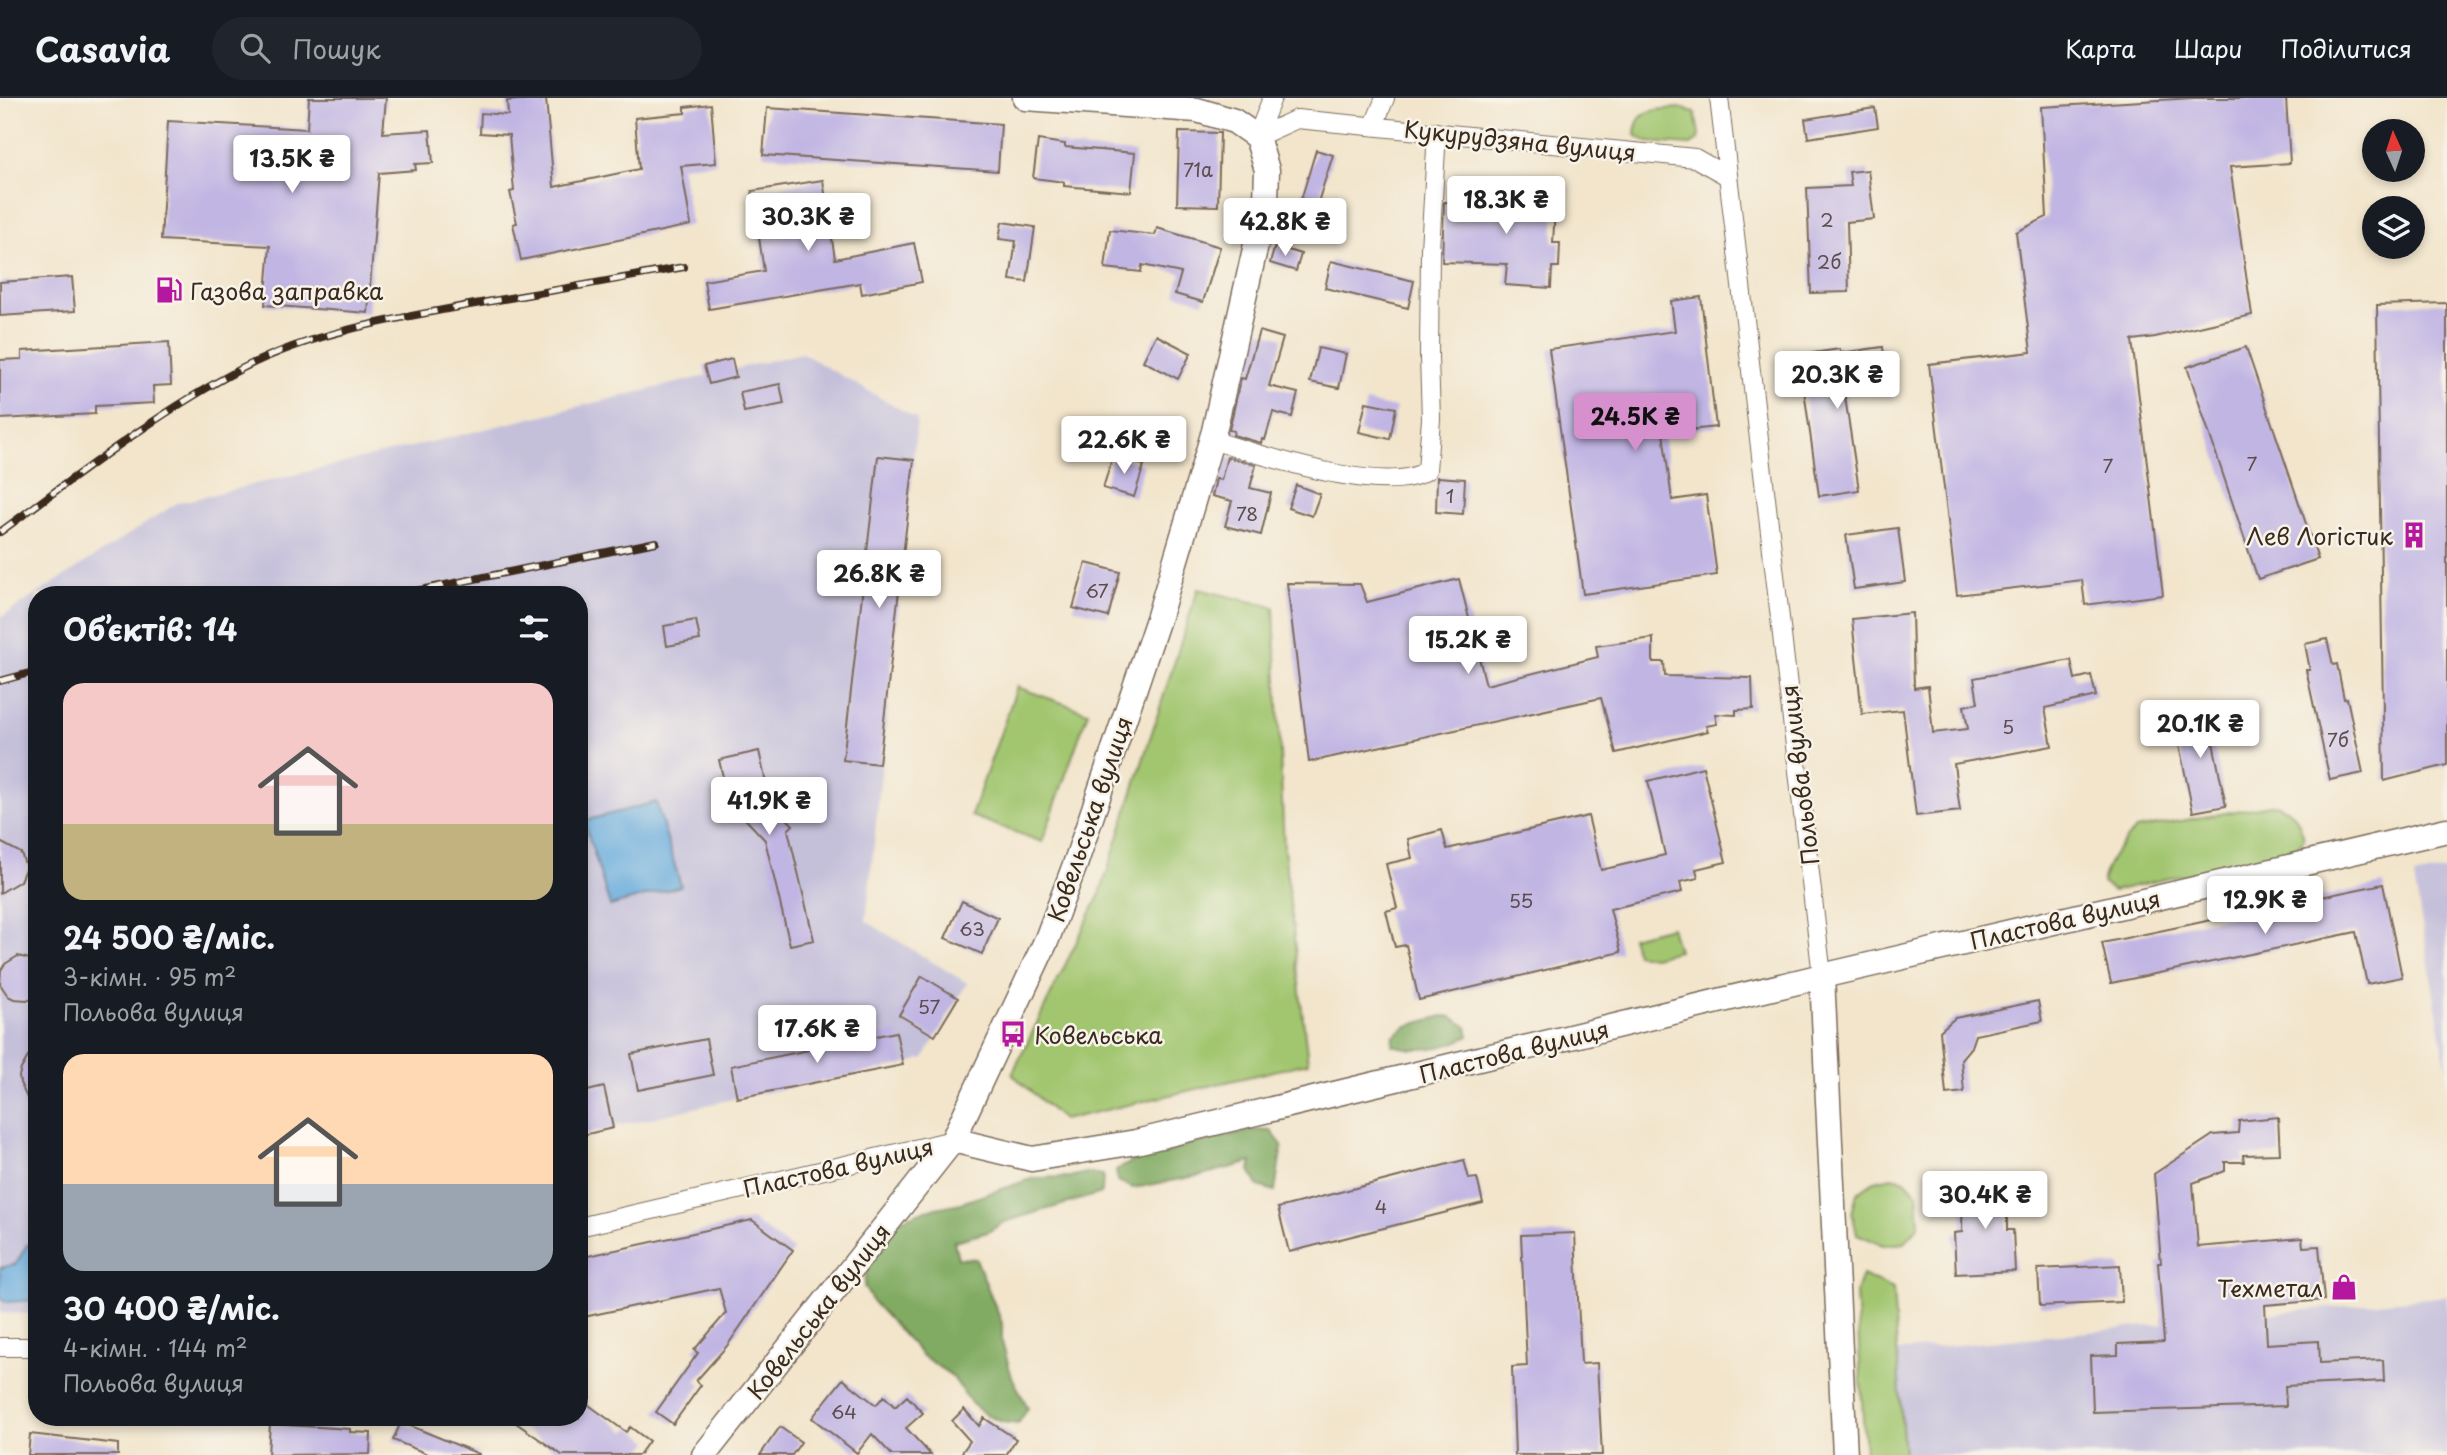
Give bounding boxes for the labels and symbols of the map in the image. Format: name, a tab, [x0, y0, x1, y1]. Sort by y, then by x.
street label: Кукурудзяна вулиця	[1402, 110, 1638, 170]
north arrow	[2362, 119, 2426, 182]
pin: 13.5K ₴	[227, 136, 357, 195]
house number: 71а	[1183, 155, 1213, 183]
pin: 18.3K ₴	[1441, 176, 1571, 236]
pin: 30.3K ₴	[743, 194, 873, 253]
pin: 42.8K ₴	[1220, 198, 1350, 258]
house number: 2	[1820, 205, 1834, 233]
house number: 2б	[1817, 247, 1841, 275]
place label: Газова заправка	[190, 273, 384, 308]
fuel station icon: Газова заправка	[154, 275, 184, 305]
pin: 20.3K ₴	[1772, 352, 1902, 411]
pin: 24.5K ₴	[1570, 394, 1700, 453]
pin: 22.6K ₴	[1059, 416, 1189, 476]
house number: 7	[2247, 449, 2258, 477]
house number: 7	[2103, 451, 2114, 479]
house number: 1	[1446, 481, 1454, 509]
house number: 78	[1236, 499, 1258, 527]
place label: Лев Логістик	[2246, 518, 2393, 553]
building icon: Лев Логістик	[2399, 520, 2429, 550]
pin: 26.8K ₴	[814, 550, 944, 610]
house number: 67	[1085, 576, 1109, 604]
pin: 15.2K ₴	[1403, 616, 1533, 676]
street label: Польова вулиця	[1771, 683, 1827, 867]
pin: 20.1K ₴	[2135, 700, 2265, 760]
street label: Ковельська вулиця	[1037, 711, 1141, 927]
house number: 5	[2002, 712, 2014, 740]
house number: 7б	[2327, 725, 2349, 753]
pin: 41.9K ₴	[704, 778, 834, 837]
pin: 12.9K ₴	[2200, 876, 2330, 936]
street label: Пластова вулиця	[1966, 880, 2164, 958]
house number: 55	[1509, 886, 1533, 914]
house number: 63	[959, 914, 985, 942]
house number: 57	[918, 992, 941, 1020]
pin: 17.6K ₴	[752, 1006, 882, 1065]
street label: Пластова вулиця	[1416, 1011, 1612, 1091]
place label: Ковельська	[1034, 1017, 1163, 1052]
bus stop icon: Ковельська	[998, 1019, 1028, 1049]
street label: Пластова вулиця	[739, 1128, 937, 1206]
pin: 30.4K ₴	[1920, 1172, 2050, 1231]
house number: 4	[1375, 1192, 1387, 1220]
street label: Ковельська вулиця	[738, 1215, 898, 1407]
place label: Техметал	[2217, 1270, 2323, 1305]
shop icon: Техметал	[2329, 1272, 2359, 1302]
house number: 64	[831, 1397, 857, 1425]

